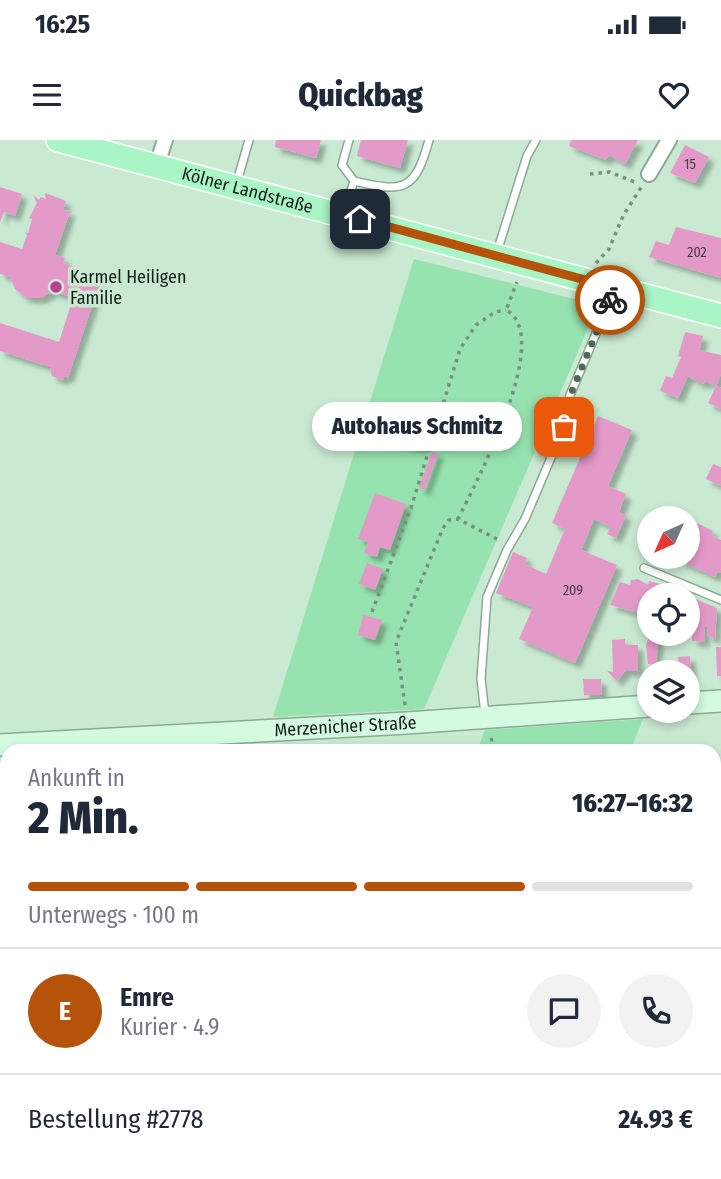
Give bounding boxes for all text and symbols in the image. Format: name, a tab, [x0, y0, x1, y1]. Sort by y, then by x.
text: 16:25	[35, 9, 90, 40]
icon: menu	[28, 76, 66, 114]
text: Quickbag	[298, 76, 423, 114]
icon: heart	[655, 76, 693, 114]
house number: 15	[684, 156, 696, 173]
street label: Kölner Landstraße	[179, 162, 316, 218]
pin	[330, 189, 390, 249]
icon: home	[341, 200, 379, 238]
house number: 202	[687, 244, 707, 261]
courier	[575, 265, 645, 335]
place label: Karmel Heiligen Familie	[70, 266, 186, 309]
marker: Karmel Heiligen Familie	[48, 279, 64, 295]
icon: bike	[591, 281, 629, 319]
pin	[534, 397, 594, 457]
callout: Autohaus Schmitz	[312, 402, 522, 452]
icon: bag	[545, 408, 583, 446]
text: Autohaus Schmitz	[332, 412, 502, 440]
north arrow	[637, 506, 700, 569]
map controls	[637, 506, 700, 723]
house number: 209	[563, 582, 583, 599]
button: locate	[637, 583, 700, 646]
button: layers	[637, 660, 700, 723]
street label: Merzenicher Straße	[274, 711, 417, 741]
text: Ankunft in	[28, 764, 125, 792]
text: 16:27–16:32	[572, 788, 693, 819]
text: 2 Min.	[28, 790, 139, 845]
text: Unterwegs · 100 m	[28, 901, 199, 929]
button: chat	[527, 974, 601, 1048]
button: phone	[619, 974, 693, 1048]
text: Emre	[120, 982, 174, 1013]
text: E	[59, 996, 71, 1027]
text: Kurier · 4.9	[120, 1013, 220, 1041]
text: Bestellung #2778	[28, 1104, 203, 1135]
text: 24.93 €	[618, 1104, 693, 1135]

